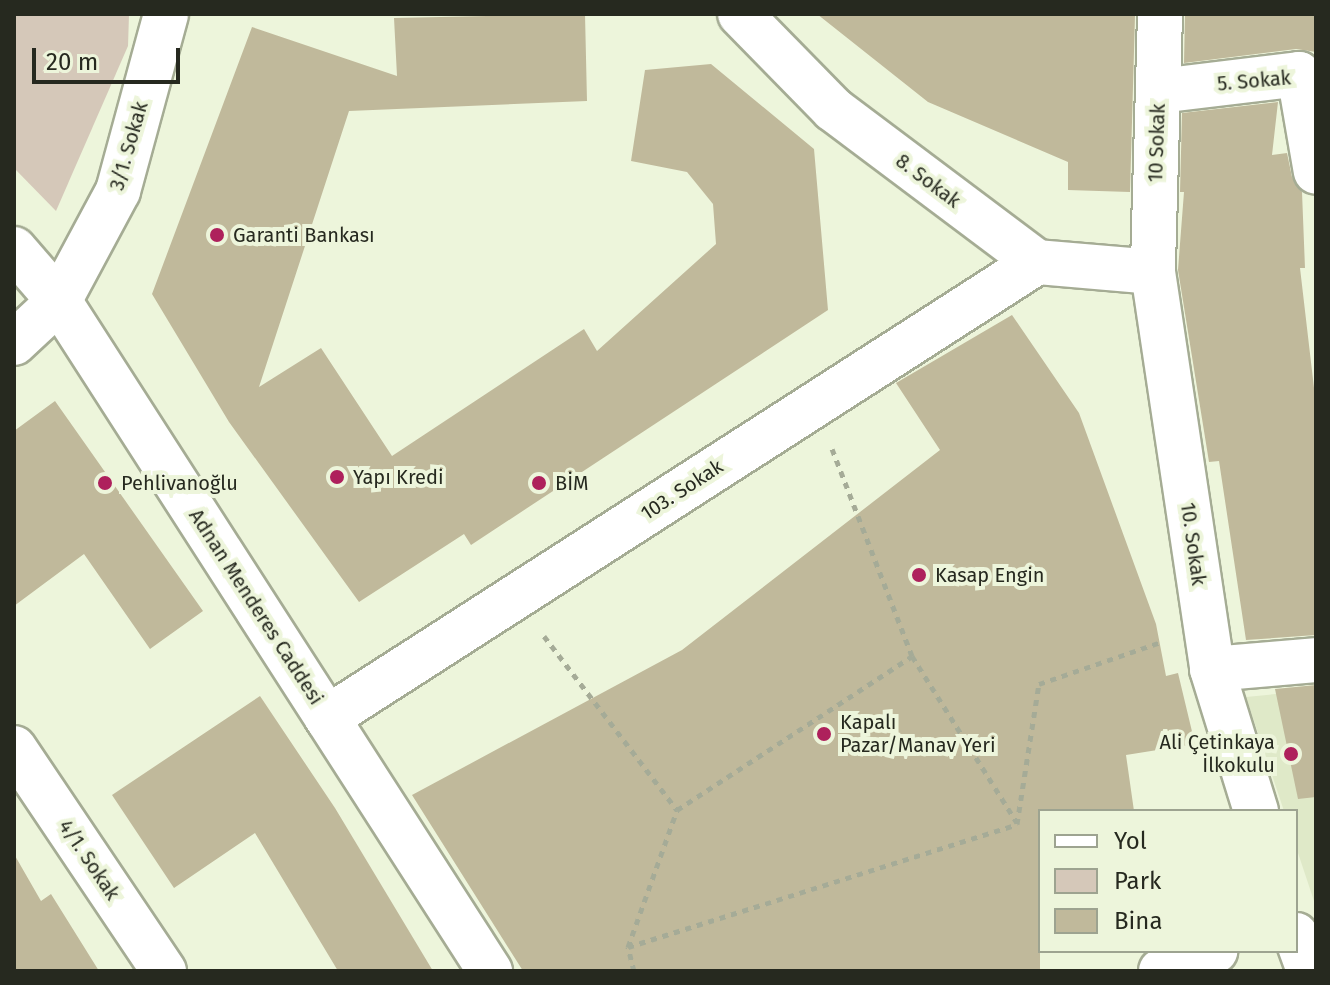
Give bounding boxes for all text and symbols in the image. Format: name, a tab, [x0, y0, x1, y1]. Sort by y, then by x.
scale bar	[36, 32, 184, 82]
text: 20 m	[46, 48, 98, 76]
street label: 5. Sokak	[1216, 66, 1292, 96]
street label: 3/1. Sokak	[105, 99, 153, 193]
street label: 10 Sokak	[1144, 103, 1170, 183]
street label: 8. Sokak	[891, 149, 965, 213]
place label: Garanti Bankası	[233, 223, 375, 247]
marker: Garanti Bankası	[208, 226, 226, 244]
street label: 103. Sokak	[636, 455, 728, 525]
place label: Yapı Kredi	[353, 465, 444, 489]
marker: Yapı Kredi	[328, 468, 346, 486]
place label: Pehlivanoğlu	[121, 471, 238, 495]
place label: BİM	[555, 471, 589, 495]
marker: Pehlivanoğlu	[96, 474, 114, 492]
marker: BİM	[530, 474, 548, 492]
street label: 10. Sokak	[1175, 501, 1211, 587]
street label: Adnan Menderes Caddesi	[184, 505, 328, 709]
place label: Kasap Engin	[935, 563, 1044, 587]
marker: Kasap Engin	[910, 566, 928, 584]
place label: Kapalı Pazar/Manav Yeri	[840, 710, 996, 757]
marker: Kapalı Pazar/Manav Yeri	[815, 725, 833, 743]
place label: Ali Çetinkaya İlkokulu	[1160, 730, 1275, 777]
marker: Ali Çetinkaya İlkokulu	[1282, 745, 1300, 763]
legend	[1038, 809, 1298, 953]
street label: 4/1. Sokak	[53, 815, 125, 905]
text: Yol	[1114, 827, 1147, 855]
text: Park	[1114, 867, 1161, 895]
text: Bina	[1114, 907, 1162, 935]

